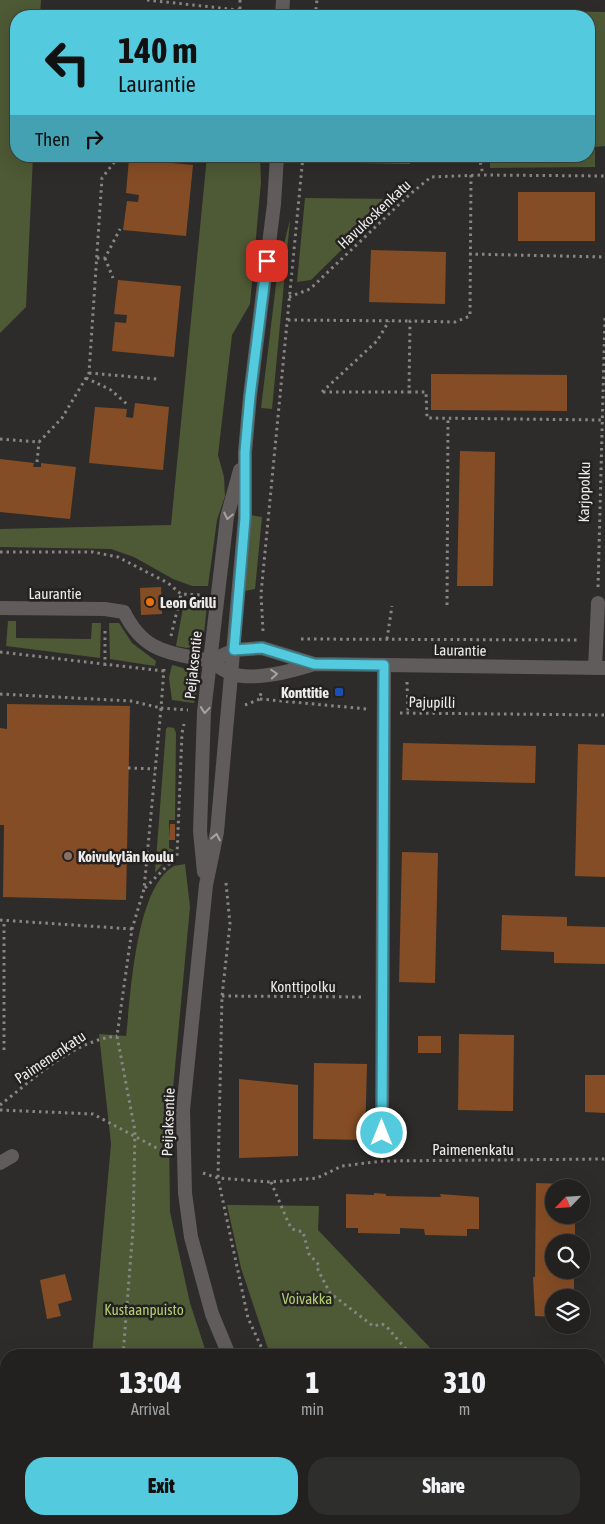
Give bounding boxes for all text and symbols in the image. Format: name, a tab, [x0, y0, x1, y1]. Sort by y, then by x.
icon: left	[35, 30, 100, 95]
text: 140 m	[118, 30, 197, 70]
text: Laurantie	[118, 71, 196, 97]
icon: right	[80, 125, 108, 153]
text: Then	[35, 128, 70, 150]
street label: Havukoskenkatu	[334, 176, 414, 252]
pin	[246, 240, 288, 282]
icon: arrive	[253, 247, 281, 275]
street label: Karjopolku	[575, 461, 593, 523]
one-way arrow	[223, 511, 234, 520]
street label: Laurantie	[29, 585, 82, 602]
place label: Leon Grilli	[160, 594, 216, 611]
marker: Leon Grilli	[144, 596, 156, 608]
street label: Peijaksentie	[181, 630, 205, 700]
street label: Laurantie	[433, 641, 487, 659]
one-way arrow	[270, 669, 278, 680]
place label: Konttitie	[281, 684, 329, 701]
marker: Konttitie	[333, 686, 345, 698]
street label: Pajupilli	[409, 693, 455, 711]
one-way arrow	[199, 706, 210, 714]
one-way arrow	[210, 832, 221, 841]
place label: Koivukylän koulu	[78, 848, 174, 865]
marker: Koivukylän koulu	[62, 850, 74, 862]
street label: Konttipolku	[270, 978, 336, 995]
street label: Paimenenkatu	[11, 1027, 89, 1087]
street label: Peijaksentie	[158, 1087, 178, 1157]
position arrow	[355, 1106, 407, 1158]
street label: Paimenenkatu	[432, 1141, 514, 1158]
north arrow	[545, 1179, 590, 1224]
map controls	[545, 1179, 590, 1334]
button: search	[545, 1234, 590, 1279]
button: layers	[545, 1289, 590, 1334]
park label: Voivakka	[282, 1290, 332, 1307]
park label: Kustaanpuisto	[104, 1301, 184, 1318]
text: 13:04	[119, 1365, 182, 1399]
text: 1	[305, 1365, 320, 1399]
text: 310	[443, 1365, 486, 1399]
text: Arrival	[131, 1400, 170, 1418]
text: min	[301, 1400, 324, 1418]
text: m	[459, 1400, 470, 1418]
button: Exit	[25, 1457, 298, 1515]
button: Share	[308, 1457, 580, 1515]

